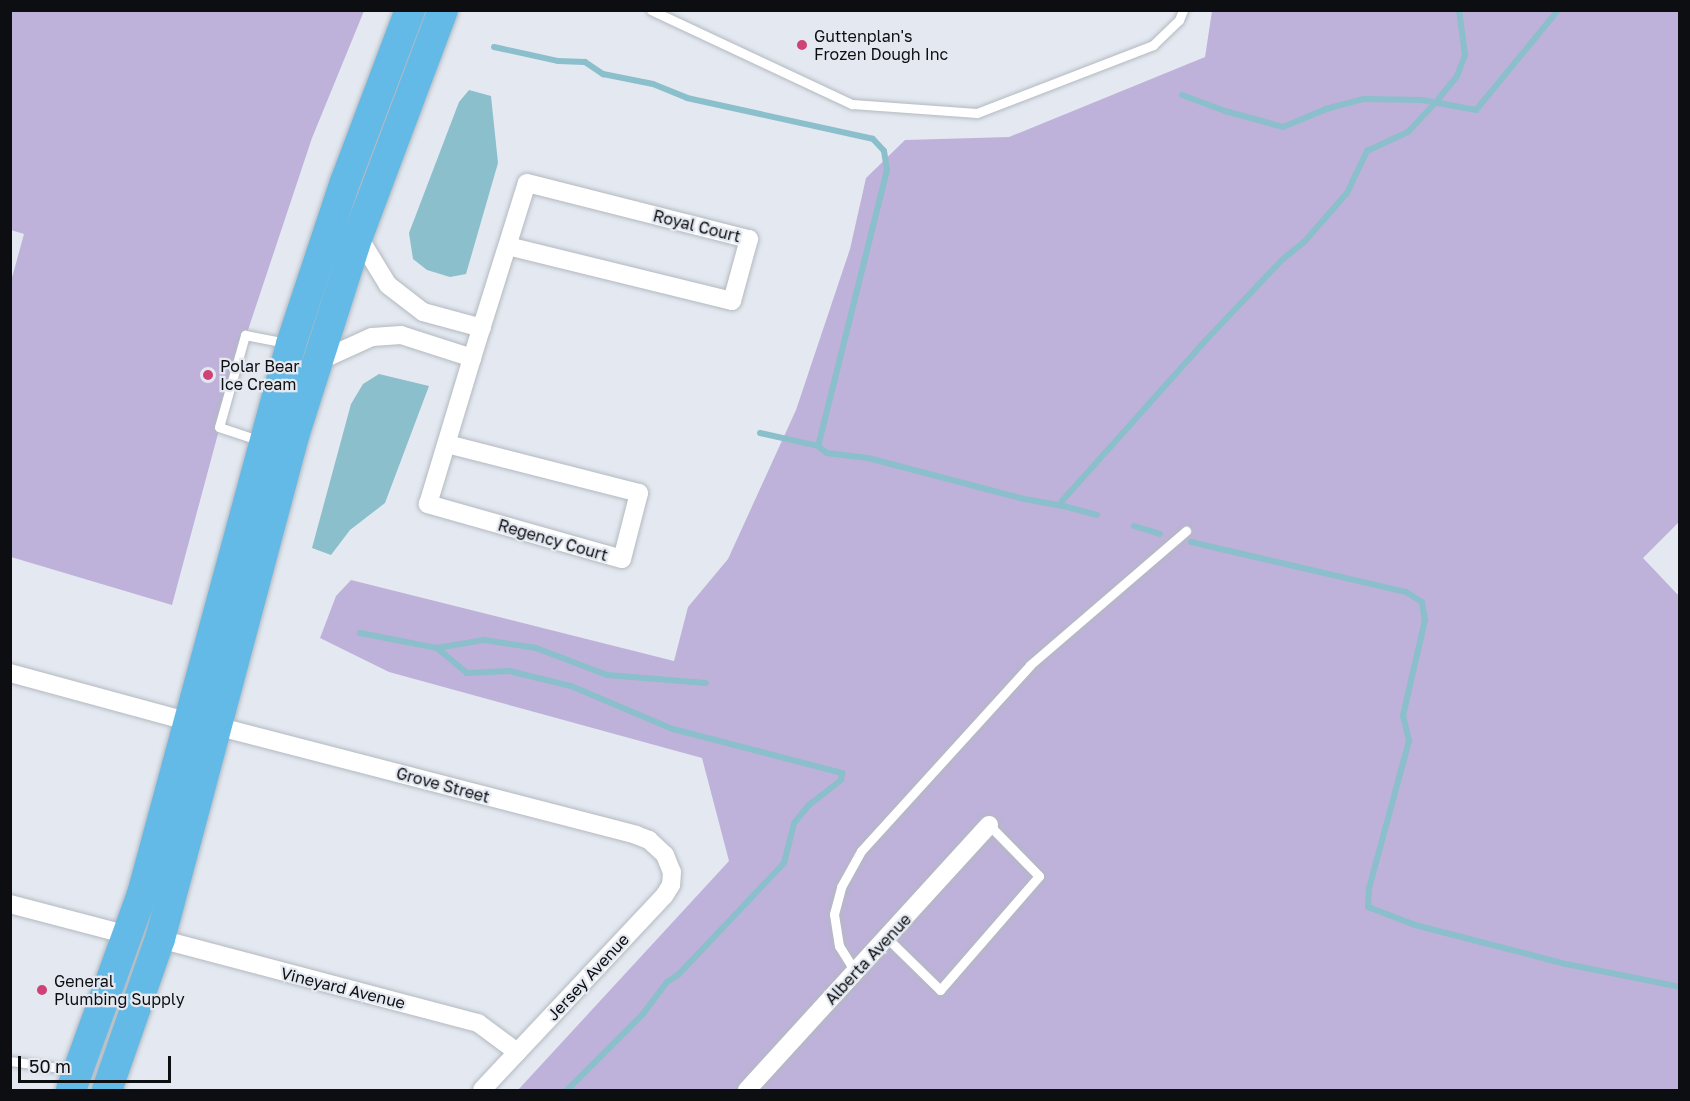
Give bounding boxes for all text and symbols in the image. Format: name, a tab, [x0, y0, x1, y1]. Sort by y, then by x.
place label: Guttenplan's Frozen Dough Inc	[814, 26, 948, 64]
marker: Guttenplan's Frozen Dough Inc	[795, 38, 809, 52]
street label: Royal Court	[651, 206, 743, 246]
place label: Polar Bear Ice Cream	[220, 356, 300, 394]
marker: Polar Bear Ice Cream	[201, 368, 215, 382]
street label: Regency Court	[496, 515, 610, 565]
street label: Grove Street	[394, 763, 492, 807]
street label: Alberta Avenue	[821, 910, 915, 1008]
street label: Jersey Avenue	[543, 930, 633, 1024]
street label: Vineyard Avenue	[279, 963, 407, 1013]
place label: General Plumbing Supply	[54, 971, 185, 1009]
marker: General Plumbing Supply	[35, 983, 49, 997]
scale bar	[21, 1044, 174, 1082]
text: 50 m	[29, 1055, 71, 1077]

